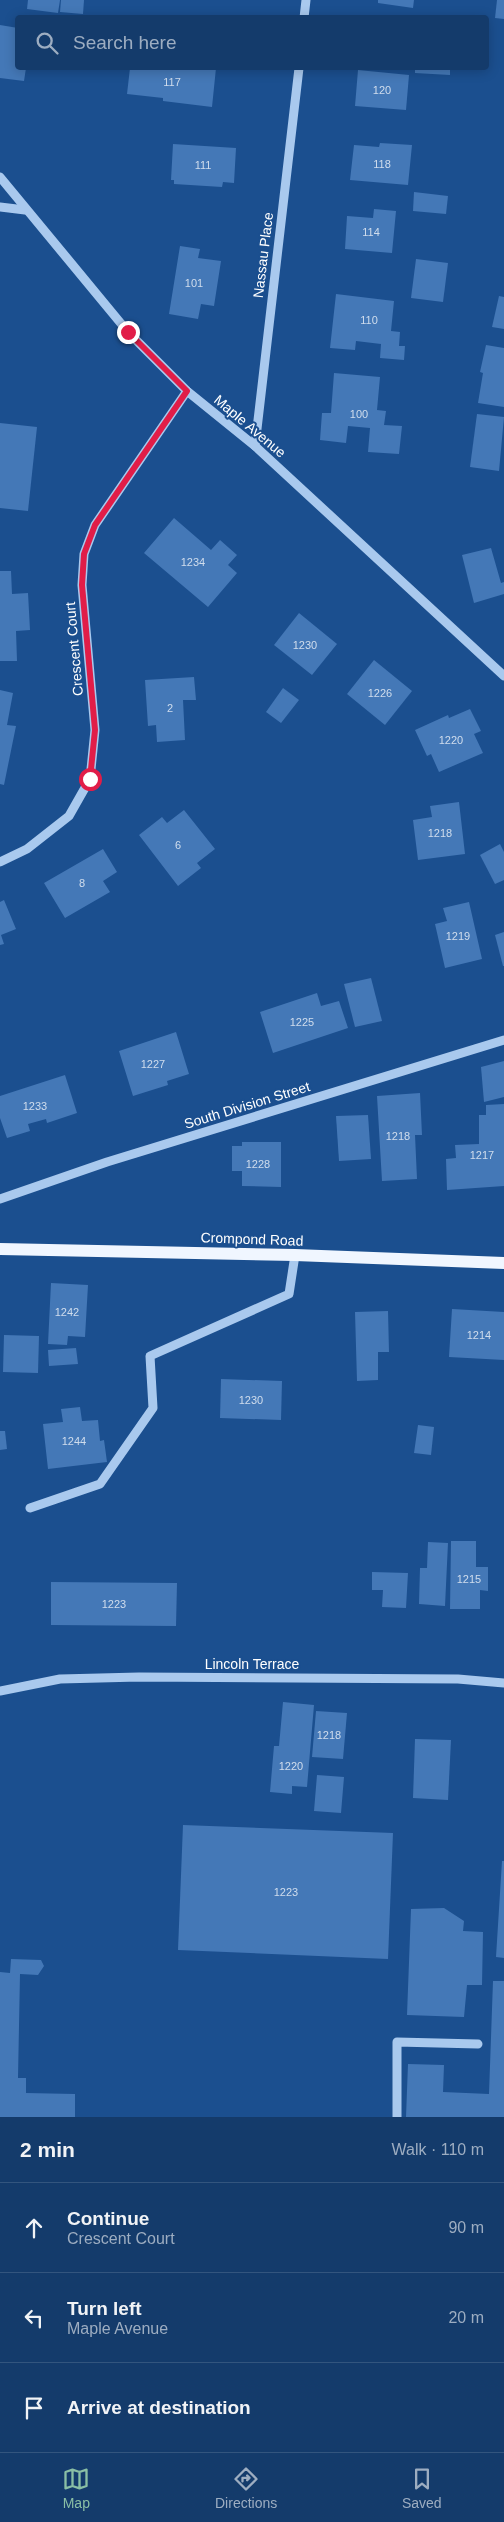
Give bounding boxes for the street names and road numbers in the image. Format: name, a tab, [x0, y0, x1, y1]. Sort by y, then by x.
street label: Nassau Place	[250, 211, 276, 299]
street label: Maple Avenue	[211, 391, 289, 461]
street label: Crescent Court	[62, 601, 86, 697]
street label: South Division Street	[182, 1078, 312, 1132]
street label: Crompond Road	[200, 1229, 304, 1249]
street label: Lincoln Terrace	[205, 1656, 300, 1672]

